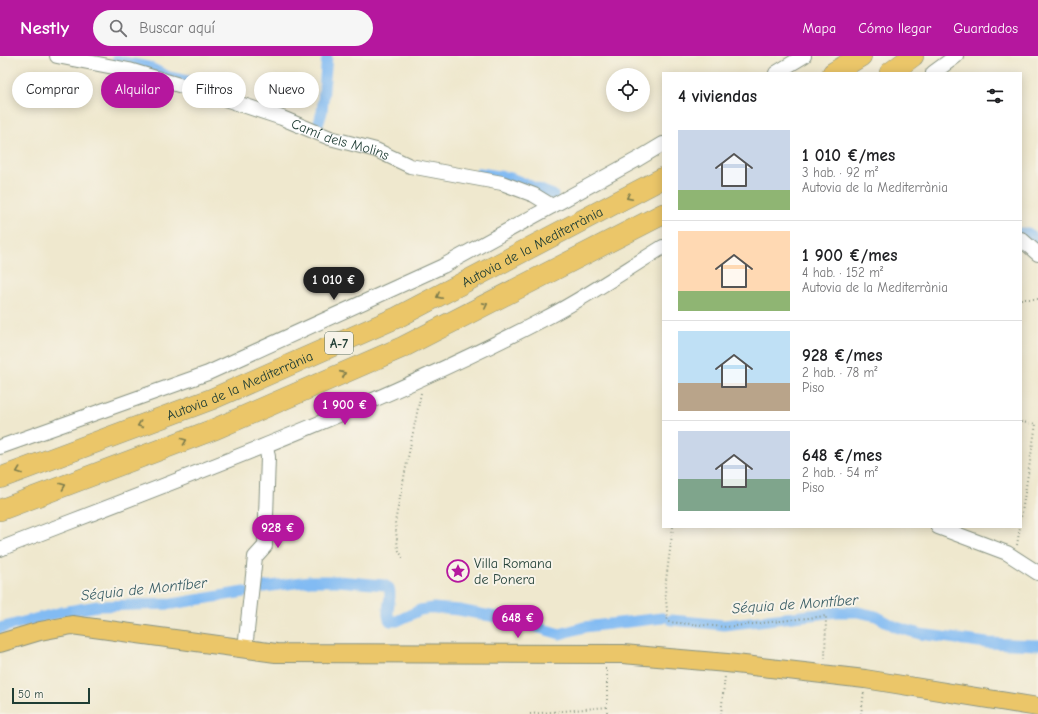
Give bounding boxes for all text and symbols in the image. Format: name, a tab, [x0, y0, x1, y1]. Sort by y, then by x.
search box	[93, 10, 373, 46]
text: Nestly	[20, 17, 69, 39]
icon: search	[107, 17, 129, 39]
text: Buscar aquí	[139, 19, 215, 37]
text: Mapa	[803, 20, 836, 37]
text: Cómo llegar	[858, 20, 931, 37]
text: Guardados	[953, 20, 1018, 37]
map controls	[606, 68, 650, 112]
button: locate	[606, 68, 650, 112]
chip: Comprar	[12, 72, 93, 108]
chip: Alquilar	[101, 72, 174, 108]
chip: Filtros	[182, 72, 246, 108]
chip: Nuevo	[254, 72, 319, 108]
icon: filters	[984, 85, 1006, 107]
text: 4 viviendas	[678, 87, 757, 106]
street label: Camí dels Molins	[289, 115, 392, 164]
icon: home	[710, 146, 758, 194]
text: 1 010 €/mes	[802, 146, 895, 165]
text: 3 hab. · 92 m²	[802, 165, 878, 180]
text: Autovia de la Mediterrània	[802, 180, 948, 195]
one-way arrow	[626, 192, 633, 200]
street label: Autovia de la Mediterrània	[459, 203, 606, 291]
text: 1 900 €/mes	[802, 246, 897, 265]
icon: home	[710, 247, 758, 295]
text: 4 hab. · 152 m²	[802, 265, 883, 280]
pin: 1 010 €	[297, 267, 371, 301]
text: 1 010 €	[312, 272, 356, 287]
text: Autovia de la Mediterrània	[802, 280, 948, 295]
one-way arrow	[436, 291, 443, 298]
one-way arrow	[481, 303, 488, 310]
road number: A-7	[325, 332, 353, 354]
text: 928 €/mes	[802, 346, 882, 365]
icon: home	[710, 347, 758, 395]
street label: Autovia de la Mediterrània	[164, 348, 316, 424]
text: 2 hab. · 78 m²	[802, 365, 878, 380]
one-way arrow	[339, 370, 346, 378]
text: Piso	[802, 380, 824, 395]
pin: 1 900 €	[308, 392, 382, 426]
text: 1 900 €	[323, 397, 368, 412]
one-way arrow	[137, 421, 144, 429]
one-way arrow	[181, 437, 188, 445]
text: 648 €/mes	[802, 446, 882, 465]
icon: home	[710, 447, 758, 495]
text: 2 hab. · 54 m²	[802, 465, 878, 480]
one-way arrow	[15, 466, 22, 474]
text: Piso	[802, 480, 824, 495]
one-way arrow	[59, 483, 66, 491]
pin: 928 €	[250, 515, 306, 549]
text: 928 €	[261, 520, 295, 535]
place label: Villa Romana de Ponera	[474, 555, 552, 588]
place icon: Villa Romana de Ponera	[445, 558, 471, 584]
water label: Séquia de Montíber	[80, 573, 209, 605]
water label: Séquia de Montíber	[731, 591, 860, 617]
pin: 648 €	[490, 605, 546, 639]
text: 648 €	[501, 610, 535, 625]
scale bar	[12, 686, 90, 705]
text: 50 m	[18, 688, 43, 701]

